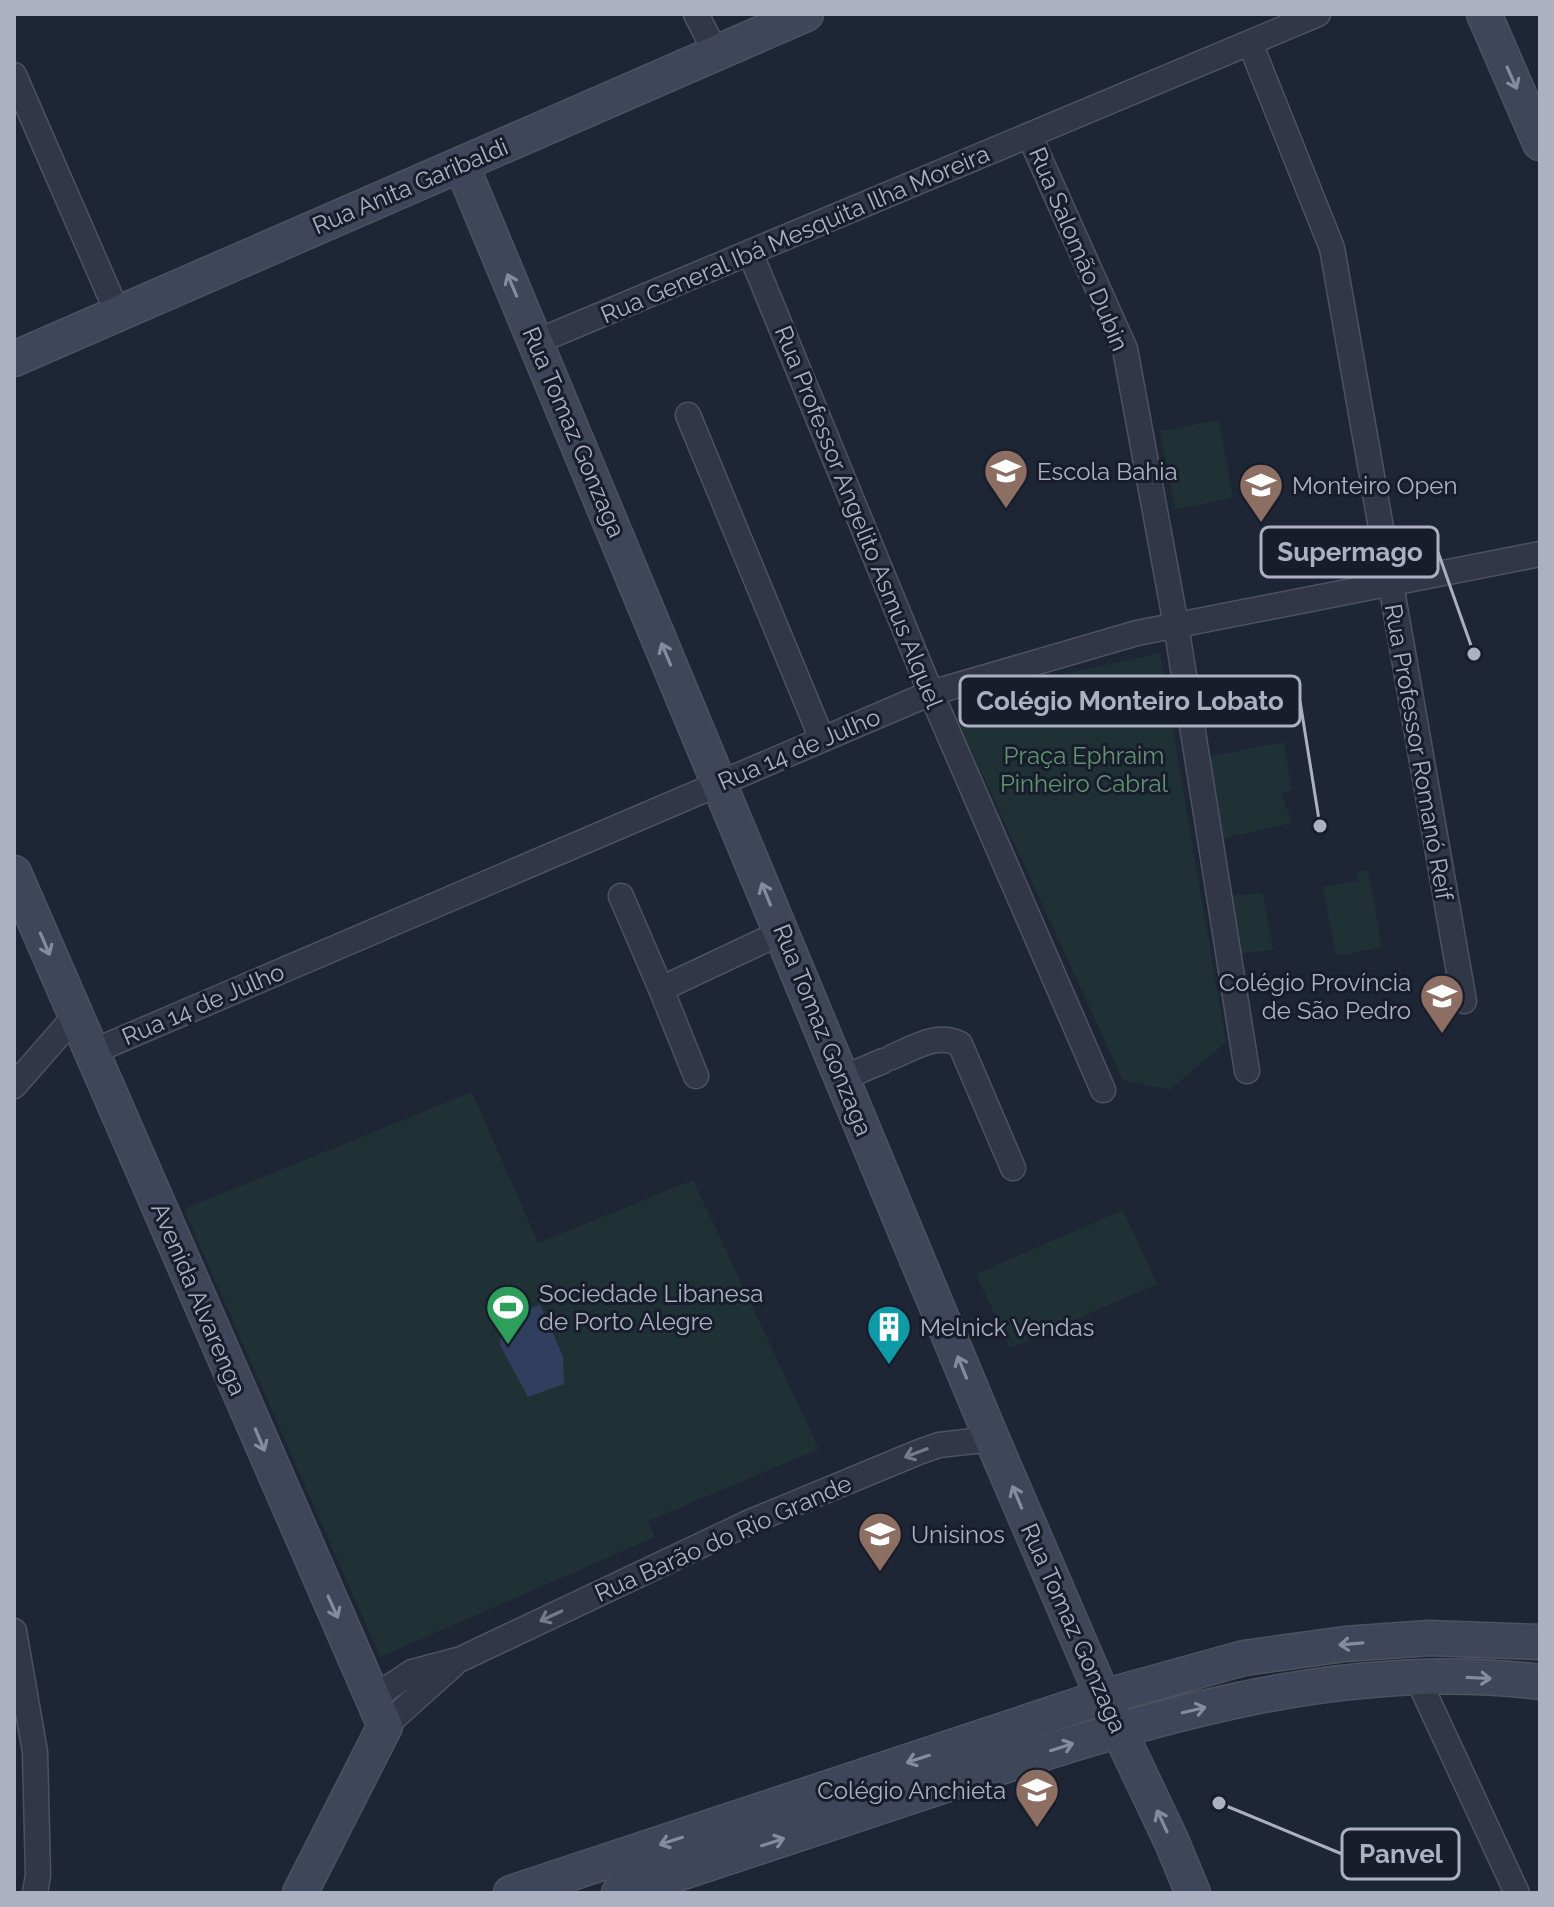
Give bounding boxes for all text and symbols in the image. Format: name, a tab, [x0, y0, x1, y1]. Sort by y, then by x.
one-way arrow	[1505, 65, 1520, 90]
street label: Rua Anita Garibaldi	[308, 132, 512, 240]
street label: Rua General Ibá Mesquita Ilha Moreira	[596, 139, 994, 329]
street label: Rua Salomão Dubin	[1023, 143, 1135, 355]
one-way arrow	[503, 273, 518, 298]
street label: Rua Professor Angelito Asmus Alquel	[769, 321, 949, 713]
street label: Rua Tomaz Gonzaga	[517, 322, 631, 542]
school or university icon: Escola Bahia	[982, 447, 1030, 510]
place label: Escola Bahia	[1037, 457, 1178, 486]
school or university icon: Monteiro Open	[1237, 461, 1285, 524]
place label: Monteiro Open	[1292, 471, 1457, 500]
callout: Supermago	[1261, 527, 1438, 577]
text: Supermago	[1277, 537, 1423, 567]
street label: Rua Professor Romanó Reif	[1379, 601, 1460, 904]
one-way arrow	[658, 642, 673, 667]
callout: Colégio Monteiro Lobato	[960, 676, 1300, 726]
text: Colégio Monteiro Lobato	[976, 686, 1284, 716]
street label: Rua 14 de Julho	[714, 702, 884, 796]
park label: Praça Ephraim Pinheiro Cabral	[1000, 741, 1169, 798]
one-way arrow	[758, 882, 773, 907]
street label: Rua Tomaz Gonzaga	[767, 920, 879, 1140]
one-way arrow	[39, 931, 54, 956]
street label: Rua 14 de Julho	[118, 957, 288, 1051]
place label: Colégio Província de São Pedro	[1219, 968, 1411, 1025]
school or university icon: Colégio Província de São Pedro	[1418, 972, 1466, 1035]
street label: Avenida Alvarenga	[145, 1198, 253, 1400]
place label: Sociedade Libanesa de Porto Alegre	[539, 1279, 763, 1336]
sports icon: Sociedade Libanesa de Porto Alegre	[484, 1283, 532, 1346]
building icon: Melnick Vendas	[865, 1303, 913, 1366]
place label: Melnick Vendas	[920, 1313, 1094, 1342]
one-way arrow	[954, 1355, 968, 1380]
one-way arrow	[254, 1427, 269, 1451]
one-way arrow	[904, 1447, 929, 1461]
street label: Rua Barão do Rio Grande	[590, 1468, 856, 1608]
one-way arrow	[1008, 1485, 1023, 1510]
school or university icon: Unisinos	[856, 1510, 904, 1573]
street label: Rua Tomaz Gonzaga	[1015, 1519, 1133, 1737]
place label: Unisinos	[911, 1520, 1005, 1549]
one-way arrow	[326, 1594, 341, 1618]
one-way arrow	[539, 1609, 563, 1624]
one-way arrow	[1338, 1637, 1365, 1652]
one-way arrow	[1465, 1670, 1492, 1685]
one-way arrow	[1181, 1702, 1206, 1717]
one-way arrow	[1048, 1739, 1074, 1754]
one-way arrow	[905, 1753, 930, 1768]
school or university icon: Colégio Anchieta	[1013, 1766, 1061, 1829]
place label: Colégio Anchieta	[817, 1776, 1006, 1805]
one-way arrow	[1154, 1810, 1169, 1834]
callout: Panvel	[1342, 1829, 1459, 1879]
one-way arrow	[658, 1834, 683, 1849]
one-way arrow	[760, 1834, 785, 1849]
text: Panvel	[1359, 1839, 1444, 1869]

